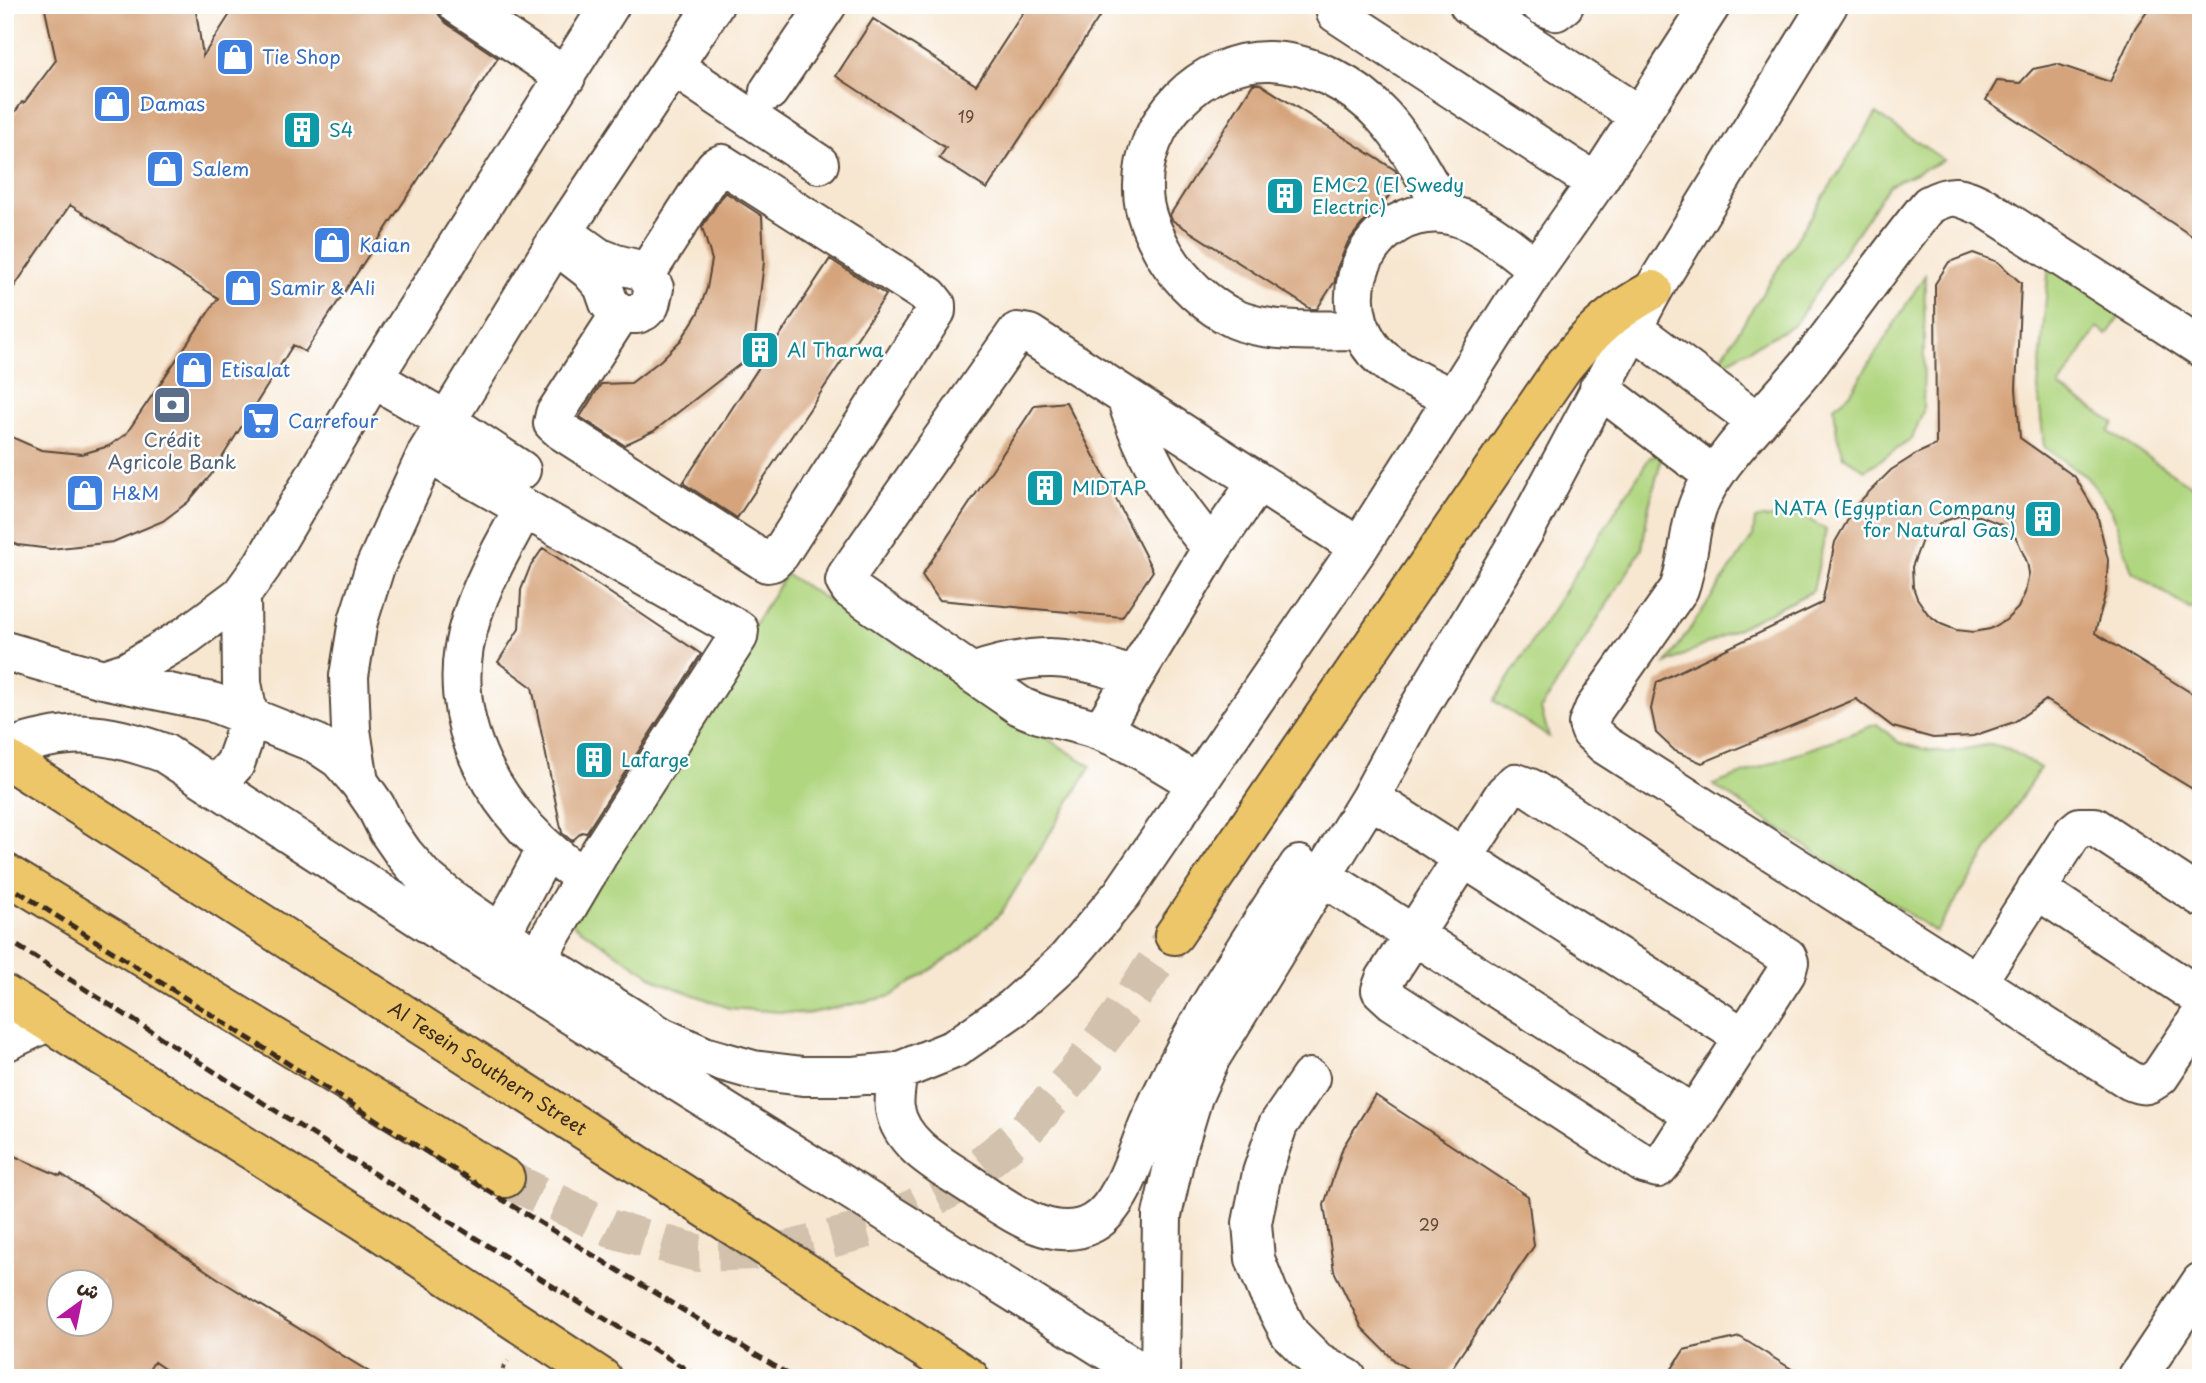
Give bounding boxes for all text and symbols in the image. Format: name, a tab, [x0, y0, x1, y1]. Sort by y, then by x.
shop icon: Tie Shop	[214, 36, 256, 78]
place label: Tie Shop	[262, 42, 341, 70]
shop icon: Damas	[91, 83, 133, 125]
place label: Damas	[139, 89, 205, 117]
house number: 19	[958, 104, 974, 128]
building icon: S4	[281, 109, 323, 151]
place label: S4	[329, 115, 353, 143]
shop icon: Salem	[144, 148, 186, 190]
place label: Salem	[192, 154, 249, 182]
place label: EMC2 (El Swedy Electric)	[1312, 170, 1464, 220]
building icon: EMC2 (El Swedy Electric)	[1264, 175, 1306, 217]
shop icon: Kaian	[311, 224, 353, 266]
place label: Kaian	[359, 230, 411, 258]
shop icon: Samir & Ali	[222, 267, 264, 309]
place label: Samir & Ali	[270, 273, 375, 301]
building icon: Al Tharwa	[739, 329, 781, 371]
place label: Al Tharwa	[787, 335, 884, 363]
shop icon: Etisalat	[173, 349, 215, 391]
place label: Etisalat	[221, 355, 291, 383]
bank icon: Crédit Agricole Bank	[151, 384, 193, 426]
supermarket icon: Carrefour	[240, 400, 282, 442]
place label: Carrefour	[288, 406, 378, 434]
place label: Crédit Agricole Bank	[108, 425, 237, 475]
building icon: MIDTAP	[1024, 467, 1066, 509]
shop icon: H&M	[64, 472, 106, 514]
place label: MIDTAP	[1072, 473, 1146, 501]
place label: H&M	[112, 478, 159, 506]
place label: NATA (Egyptian Company for Natural Gas)	[1773, 493, 2016, 543]
building icon: NATA (Egyptian Company for Natural Gas)	[2022, 498, 2064, 540]
building icon: Lafarge	[573, 739, 615, 781]
place label: Lafarge	[621, 745, 689, 773]
street label: Al Tesein Southern Street	[384, 993, 593, 1142]
house number: 29	[1419, 1212, 1439, 1236]
north arrow	[46, 1268, 116, 1338]
text: ش	[73, 1270, 106, 1305]

